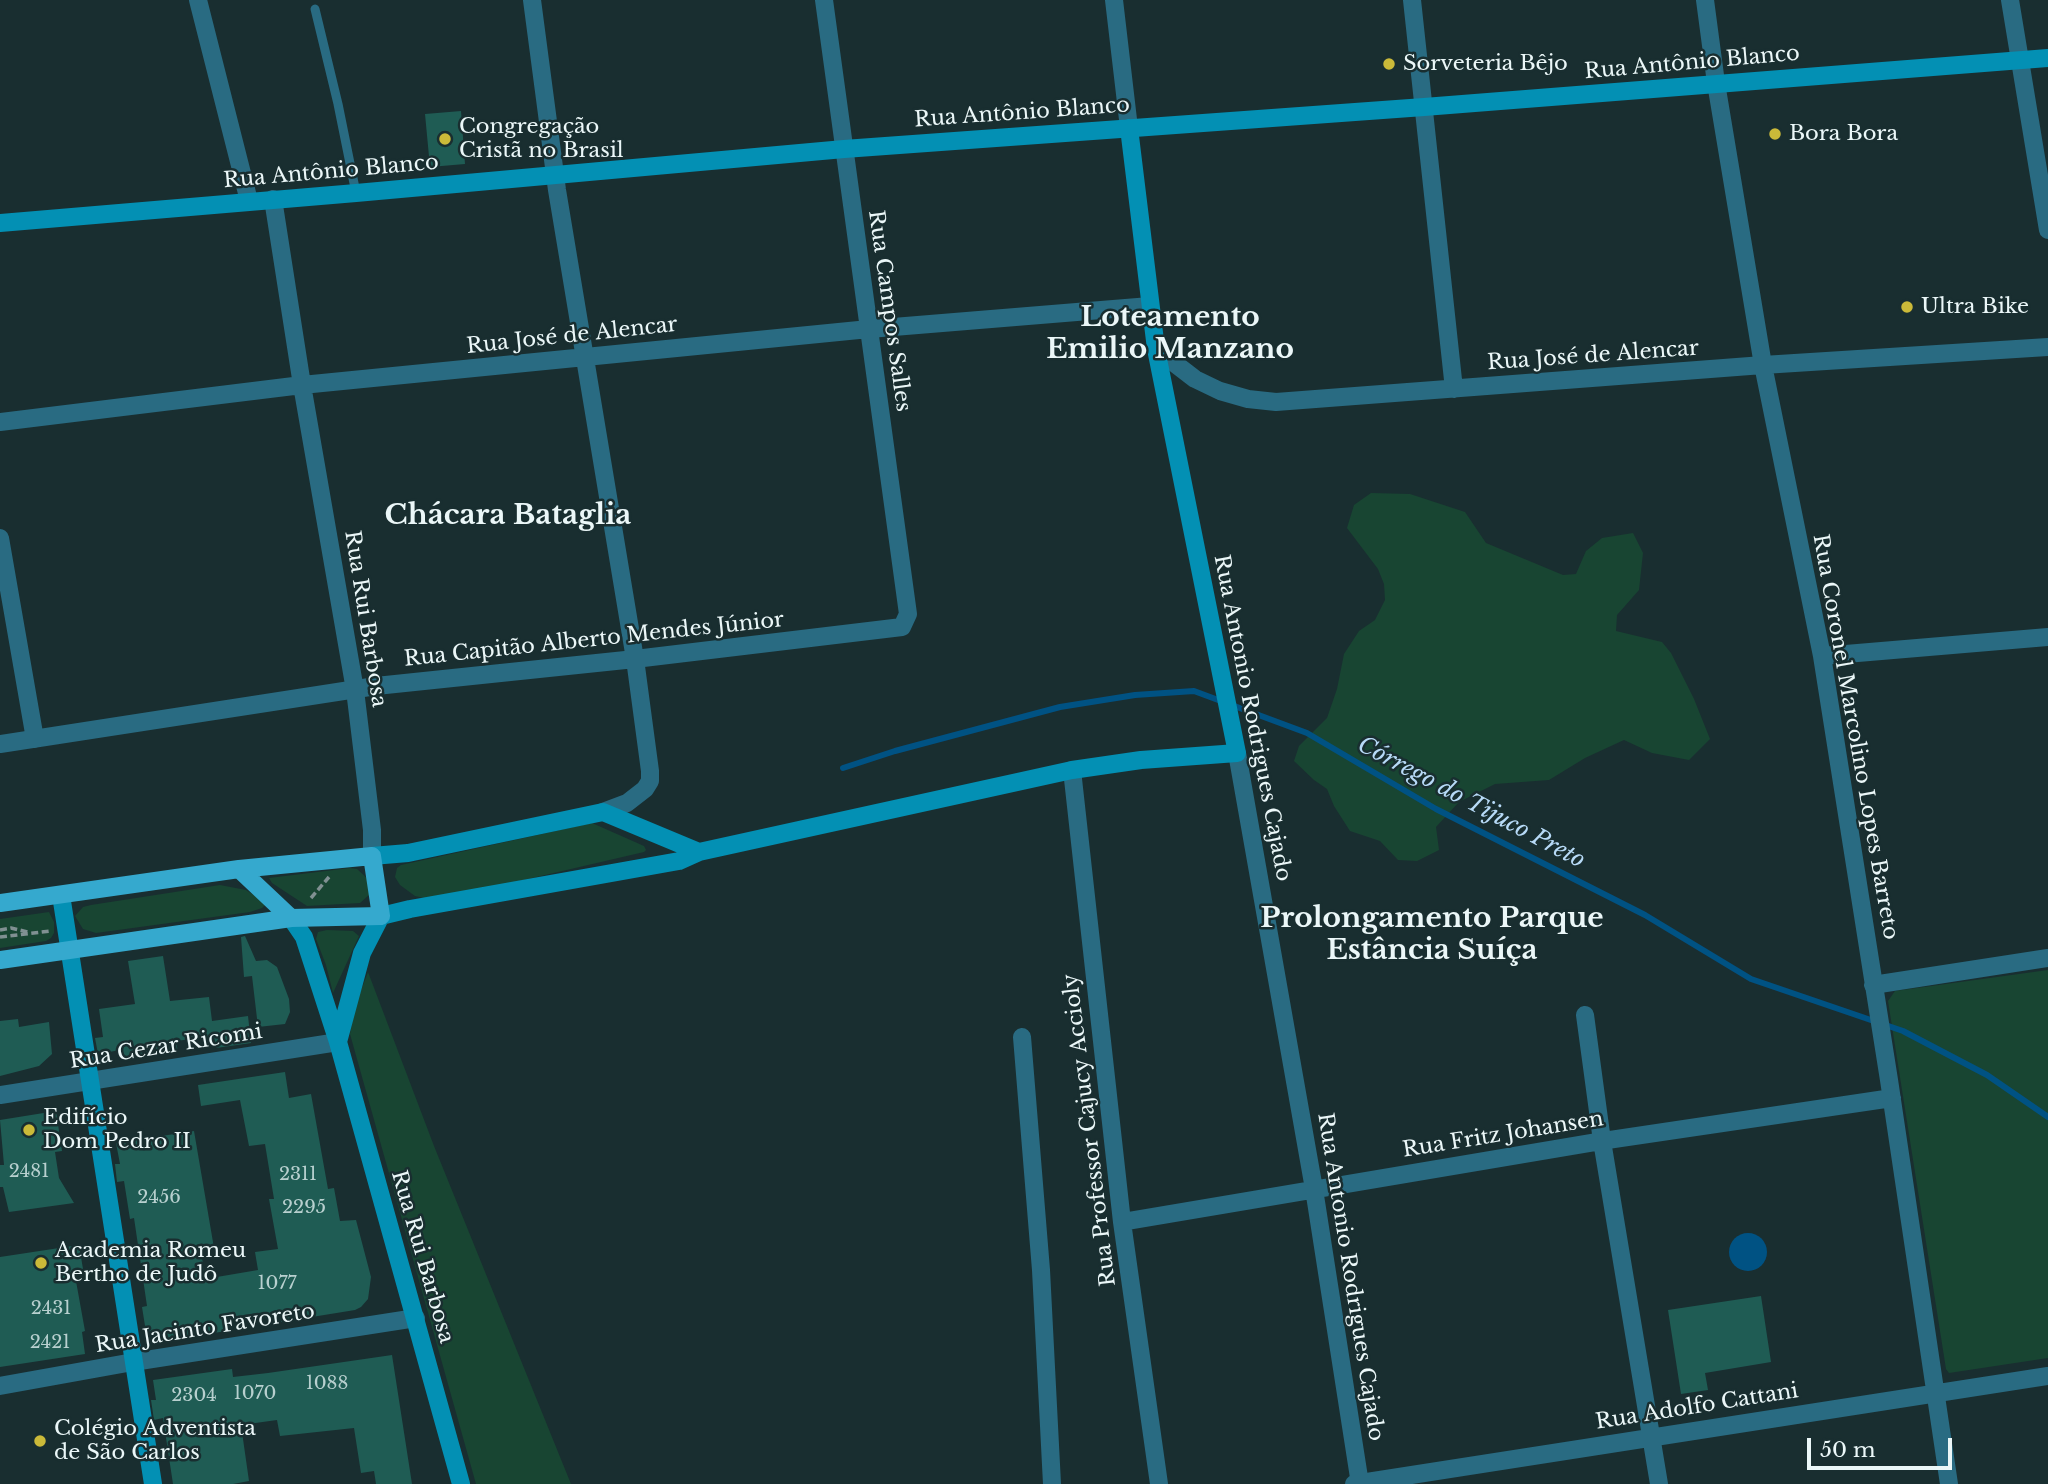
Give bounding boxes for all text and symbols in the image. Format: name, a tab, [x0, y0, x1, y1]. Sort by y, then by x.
street label: Rua Antônio Blanco	[1583, 41, 1801, 85]
place label: Sorveteria Bêjo	[1403, 51, 1568, 77]
marker: Sorveteria Bêjo	[1381, 56, 1397, 72]
street label: Rua Antônio Blanco	[913, 93, 1131, 133]
place label: Congregação Cristã no Brasil	[459, 114, 624, 164]
place label: Bora Bora	[1789, 121, 1898, 147]
marker: Bora Bora	[1767, 126, 1783, 142]
marker: Congregação Cristã no Brasil	[437, 131, 453, 147]
street label: Rua Antônio Blanco	[222, 150, 440, 194]
street label: Rua Campos Salles	[862, 209, 916, 413]
place label: Ultra Bike	[1921, 294, 2029, 320]
marker: Ultra Bike	[1899, 299, 1915, 315]
district label: Loteamento Emilio Manzano	[1046, 301, 1294, 367]
street label: Rua José de Alencar	[465, 312, 679, 360]
street label: Rua José de Alencar	[1486, 336, 1700, 376]
district label: Chácara Bataglia	[385, 499, 631, 533]
street label: Rua Rui Barbosa	[339, 529, 391, 709]
street label: Rua Coronel Marcolino Lopes Barreto	[1807, 532, 1903, 942]
street label: Rua Antonio Rodrigues Cajado	[1208, 553, 1296, 883]
street label: Rua Capitão Alberto Mendes Júnior	[403, 608, 785, 672]
water label: Córrego do Tijuco Preto	[1353, 731, 1589, 875]
district label: Prolongamento Parque Estância Suíça	[1260, 902, 1604, 968]
street label: Rua Professor Cajucy Accioly	[1058, 972, 1122, 1288]
street label: Rua Cezar Ricomi	[68, 1019, 264, 1075]
place label: Edifício Dom Pedro II	[43, 1105, 191, 1155]
street label: Rua Fritz Johansen	[1401, 1107, 1605, 1163]
street label: Rua Antonio Rodrigues Cajado	[1312, 1111, 1388, 1443]
marker: Edifício Dom Pedro II	[21, 1122, 37, 1138]
house number: 2481	[9, 1161, 49, 1183]
house number: 2311	[279, 1164, 317, 1186]
street label: Rua Rui Barbosa	[385, 1168, 459, 1346]
house number: 2456	[137, 1187, 181, 1209]
house number: 2295	[282, 1197, 326, 1219]
place label: Academia Romeu Bertho de Judô	[55, 1238, 246, 1288]
marker: Academia Romeu Bertho de Judô	[33, 1255, 49, 1271]
house number: 1077	[258, 1273, 296, 1295]
house number: 2431	[31, 1298, 71, 1320]
street label: Rua Jacinto Favoreto	[93, 1299, 317, 1359]
house number: 2421	[30, 1332, 70, 1354]
house number: 1088	[306, 1373, 348, 1395]
street label: Rua Adolfo Cattani	[1594, 1379, 1800, 1435]
house number: 1070	[234, 1383, 276, 1405]
house number: 2304	[171, 1385, 217, 1407]
place label: Colégio Adventista de São Carlos	[54, 1416, 256, 1466]
scale bar	[1810, 1424, 1955, 1468]
marker: Colégio Adventista de São Carlos	[32, 1433, 48, 1449]
text: 50 m	[1820, 1437, 1875, 1463]

